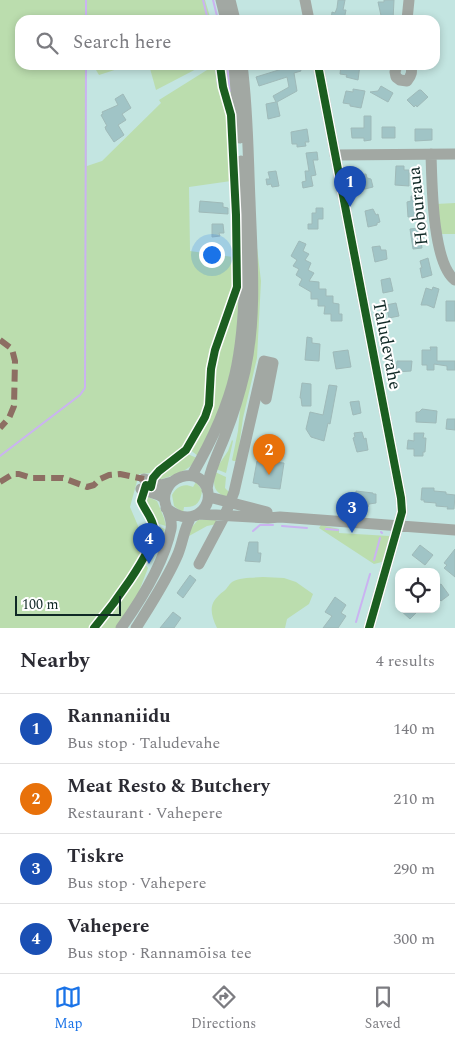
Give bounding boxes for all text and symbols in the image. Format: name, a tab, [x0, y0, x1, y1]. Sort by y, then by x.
search box	[15, 15, 440, 70]
text: Search here	[73, 28, 172, 57]
icon: search	[33, 29, 61, 57]
street label: Hoburaua	[400, 165, 436, 247]
pin: 1	[334, 166, 366, 207]
your location	[199, 242, 225, 268]
street label: Taludevahe	[365, 298, 409, 392]
pin: 2	[253, 434, 285, 475]
pin: 3	[336, 492, 368, 533]
pin: 4	[133, 523, 165, 564]
map controls	[395, 568, 440, 613]
button: locate	[395, 568, 440, 613]
scale bar	[15, 593, 121, 616]
text: 100 m	[22, 594, 59, 615]
text: Nearby	[20, 645, 90, 677]
text: 4 results	[376, 649, 435, 673]
text: Rannaniidu	[67, 702, 171, 731]
text: 1	[32, 717, 40, 741]
text: 140 m	[393, 717, 435, 741]
text: Bus stop · Taludevahe	[67, 731, 220, 755]
text: Meat Resto & Butchery	[67, 772, 270, 801]
text: 2	[32, 787, 40, 811]
text: 210 m	[393, 787, 435, 811]
text: Restaurant · Vahepere	[67, 801, 223, 825]
text: Tiskre	[67, 842, 124, 871]
text: 3	[32, 857, 40, 881]
text: 290 m	[393, 857, 435, 881]
text: Bus stop · Vahepere	[67, 871, 206, 895]
text: Vahepere	[67, 912, 150, 941]
text: 4	[32, 927, 40, 951]
text: 300 m	[393, 927, 435, 951]
text: Bus stop · Rannamõisa tee	[67, 941, 252, 965]
tab: Map	[54, 983, 82, 1034]
tab: Directions	[191, 983, 256, 1034]
tab: Saved	[365, 983, 401, 1034]

